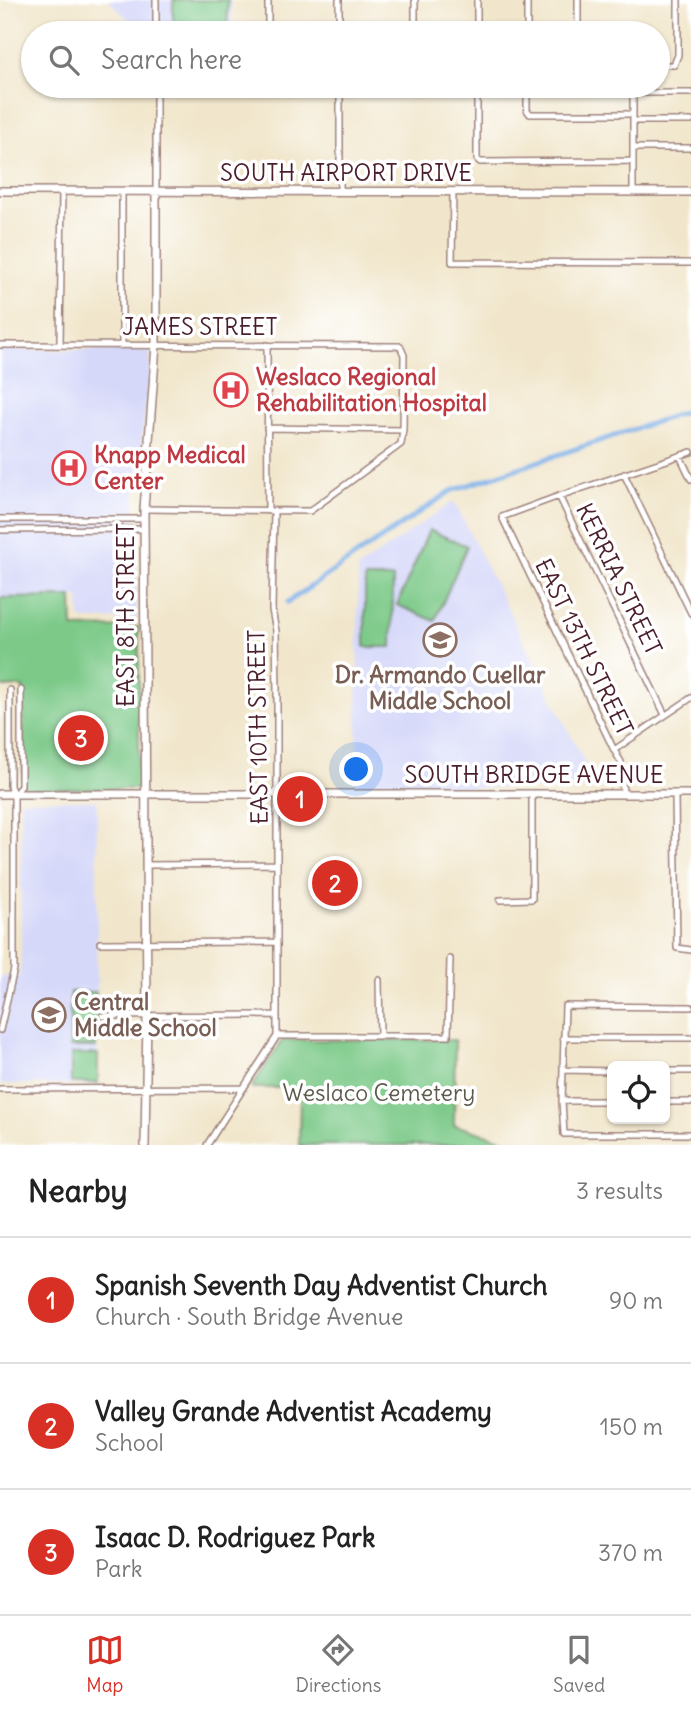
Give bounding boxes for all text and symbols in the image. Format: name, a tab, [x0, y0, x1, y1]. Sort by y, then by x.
search box	[21, 21, 670, 98]
icon: search	[45, 41, 83, 79]
text: Search here	[101, 43, 242, 76]
street label: SOUTH AIRPORT DRIVE	[220, 158, 472, 187]
street label: JAMES STREET	[122, 312, 278, 341]
place label: Weslaco Regional Rehabilitation Hospital	[256, 362, 487, 417]
hospital icon: Weslaco Regional Rehabilitation Hospital	[212, 371, 250, 409]
place label: Knapp Medical Center	[94, 440, 246, 495]
hospital icon: Knapp Medical Center	[50, 449, 88, 487]
street label: KERRIA STREET	[570, 498, 669, 660]
street label: EAST 8TH STREET	[111, 523, 140, 707]
street label: EAST 13TH STREET	[529, 554, 640, 740]
school or university icon: Dr. Armando Cuellar Middle School	[421, 621, 459, 659]
street label: EAST 10TH STREET	[241, 629, 274, 825]
place label: Dr. Armando Cuellar Middle School	[335, 660, 546, 715]
pin: 3	[58, 712, 104, 764]
your location	[339, 752, 373, 786]
street label: SOUTH BRIDGE AVENUE	[404, 760, 664, 789]
pin: 1	[277, 773, 323, 825]
pin: 2	[312, 857, 358, 909]
place label: Central Middle School	[74, 987, 217, 1042]
school or university icon: Central Middle School	[30, 996, 68, 1034]
map controls	[607, 1061, 670, 1124]
button: locate	[607, 1061, 670, 1124]
park label: Weslaco Cemetery	[283, 1078, 475, 1107]
text: Nearby	[28, 1172, 128, 1210]
text: 3 results	[576, 1176, 663, 1205]
text: Spanish Seventh Day Adventist Church	[95, 1269, 548, 1302]
text: 1	[46, 1286, 56, 1315]
text: 90 m	[609, 1286, 663, 1315]
text: Church · South Bridge Avenue	[95, 1302, 404, 1331]
text: Valley Grande Adventist Academy	[95, 1395, 492, 1428]
text: 2	[45, 1412, 57, 1441]
text: 150 m	[600, 1412, 663, 1441]
text: School	[95, 1428, 164, 1457]
text: Isaac D. Rodriguez Park	[95, 1521, 375, 1554]
text: 3	[44, 1538, 58, 1567]
text: 370 m	[598, 1538, 663, 1567]
text: Park	[95, 1554, 143, 1583]
tab: Map	[86, 1631, 124, 1697]
tab: Directions	[296, 1631, 381, 1697]
tab: Saved	[553, 1631, 605, 1697]

